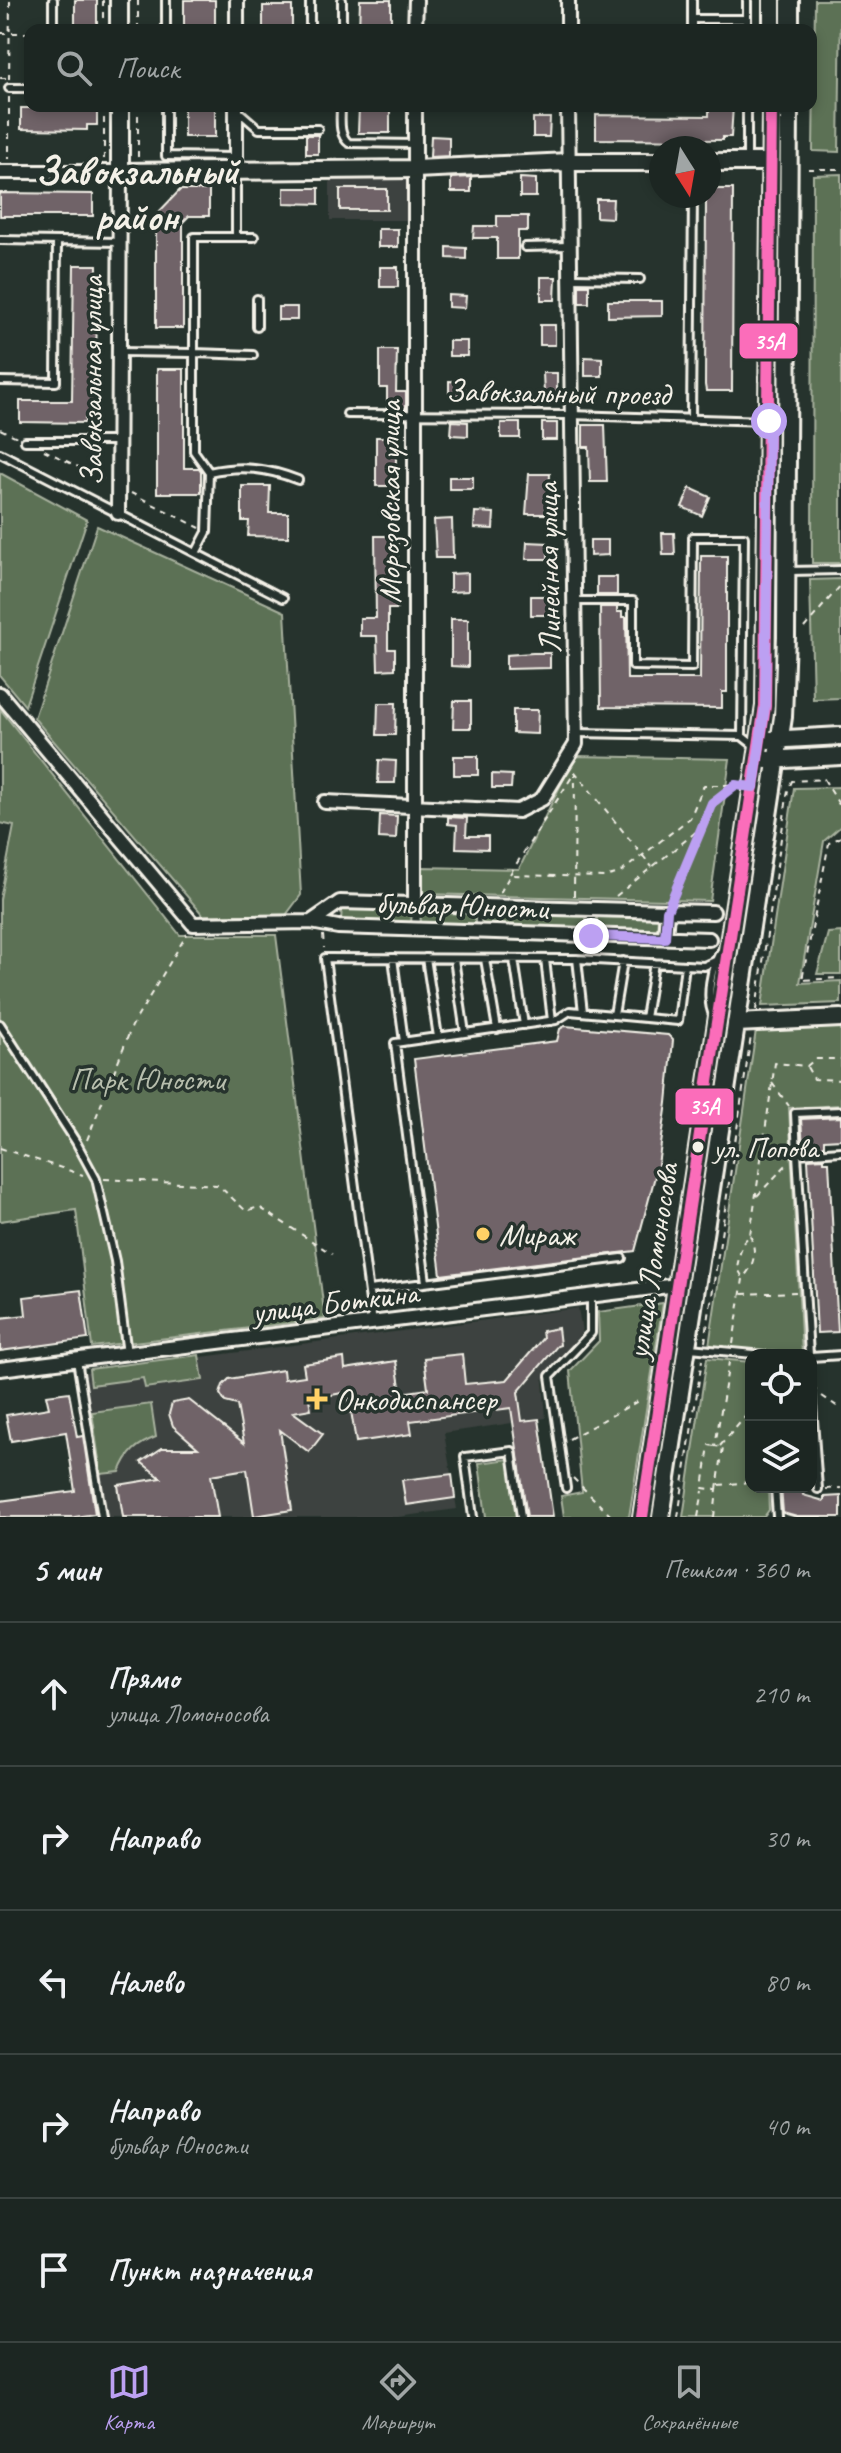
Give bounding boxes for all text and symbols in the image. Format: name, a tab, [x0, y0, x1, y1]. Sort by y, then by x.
search box	[24, 24, 817, 112]
icon: search	[52, 46, 96, 90]
text: Поиск	[116, 49, 179, 87]
north arrow	[649, 136, 721, 208]
district label: Завокзальный район	[36, 146, 242, 242]
street label: Завокзальная улица	[71, 274, 112, 486]
line badge: 35А	[738, 322, 799, 360]
text: 35А	[754, 328, 786, 356]
street label: Завокзальный проезд	[446, 370, 673, 415]
street label: Морозовская улица	[369, 399, 410, 603]
route start	[751, 403, 787, 439]
street label: Линейная улица	[526, 480, 570, 654]
street label: бульвар Юности	[375, 882, 551, 929]
route end	[573, 918, 609, 954]
park label: Парк Юности	[70, 1059, 227, 1100]
line badge: 35А	[674, 1087, 735, 1126]
text: 35А	[689, 1093, 721, 1121]
place label: ул. Попова	[711, 1129, 820, 1167]
marker: ул. Попова	[690, 1139, 706, 1155]
street label: улица Ломоносова	[616, 1158, 689, 1364]
place label: Мираж	[499, 1214, 578, 1255]
marker: Мираж	[474, 1225, 492, 1243]
street label: улица Боткина	[248, 1272, 423, 1333]
map controls	[745, 1349, 817, 1493]
button: locate	[745, 1349, 817, 1421]
place label: Онкодиспансер	[335, 1379, 498, 1420]
marker: Онкодиспансер	[306, 1388, 328, 1410]
button: layers	[745, 1421, 817, 1493]
text: 5 мин	[32, 1548, 101, 1591]
text: Пешком · 360 m	[664, 1553, 809, 1586]
text: Прямо	[108, 1659, 179, 1697]
icon: ahead	[32, 1672, 76, 1716]
text: 210 m	[753, 1678, 809, 1711]
text: улица Ломоносова	[108, 1697, 268, 1730]
icon: right	[32, 1816, 76, 1860]
text: Направо	[108, 1819, 200, 1857]
text: 30 m	[765, 1822, 809, 1855]
icon: left	[32, 1960, 76, 2004]
text: Налево	[108, 1963, 184, 2001]
text: 80 m	[765, 1966, 809, 1999]
text: Направо	[108, 2091, 200, 2129]
icon: right	[32, 2104, 76, 2148]
text: 40 m	[765, 2110, 809, 2143]
text: бульвар Юности	[108, 2129, 248, 2162]
icon: arrive	[32, 2248, 76, 2292]
text: Пункт назначения	[108, 2251, 311, 2289]
tab: Карта	[104, 2360, 154, 2436]
tab: Маршрут	[362, 2360, 434, 2436]
tab: Сохранённые	[642, 2360, 737, 2436]

